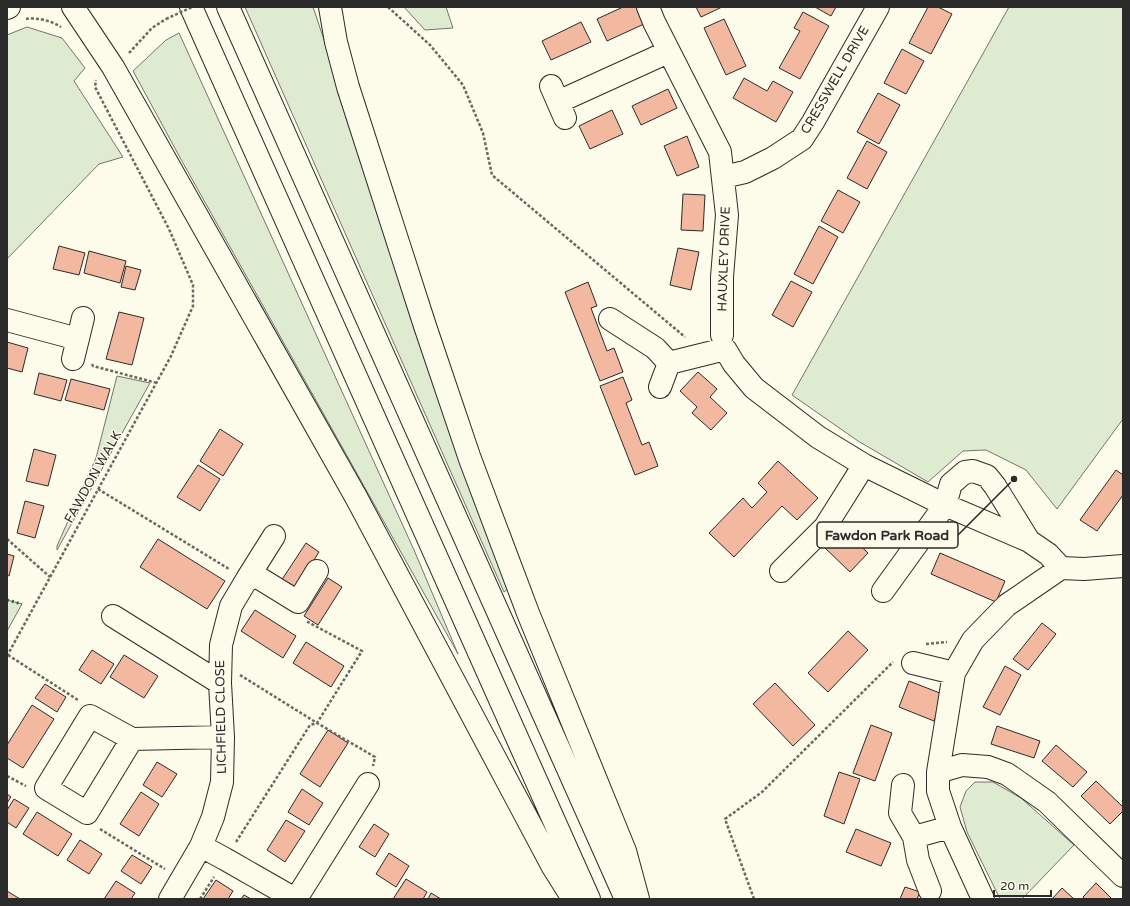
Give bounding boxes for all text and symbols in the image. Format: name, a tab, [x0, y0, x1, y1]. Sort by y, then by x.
street label: CRESSWELL DRIVE	[797, 23, 873, 137]
street label: HAUXLEY DRIVE	[714, 206, 734, 312]
street label: FAWDON WALK	[61, 428, 125, 526]
callout: Fawdon Park Road	[817, 522, 958, 548]
text: Fawdon Park Road	[825, 527, 949, 544]
street label: LICHFIELD CLOSE	[212, 660, 230, 774]
scale bar	[994, 872, 1051, 898]
text: 20 m	[1000, 879, 1029, 893]

